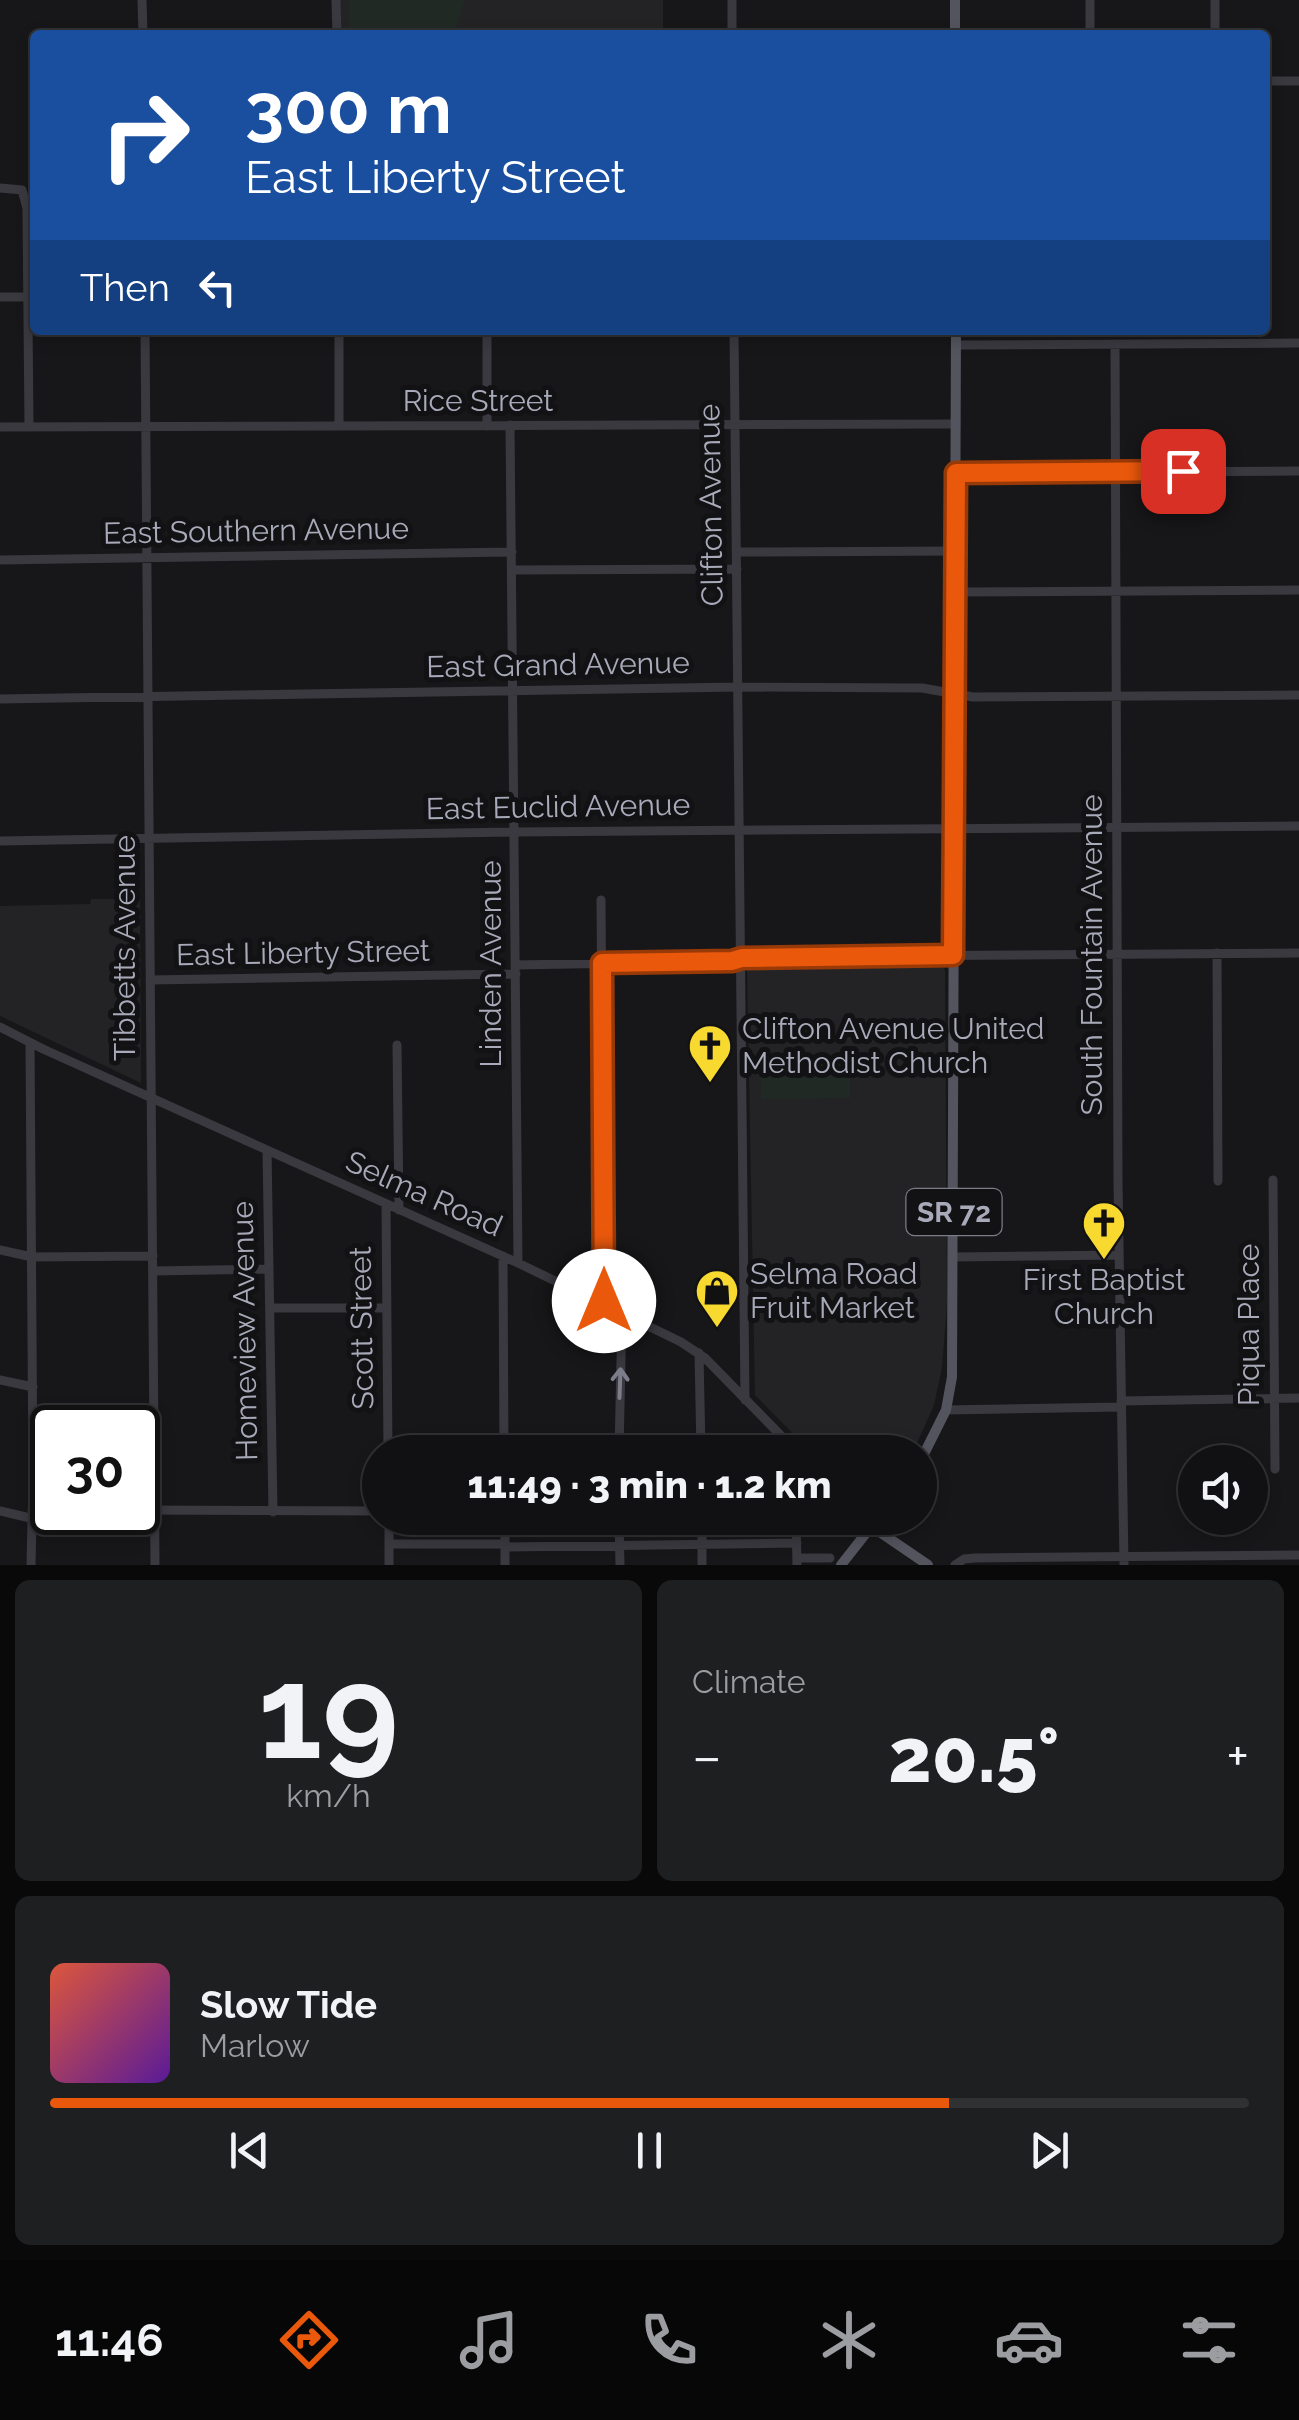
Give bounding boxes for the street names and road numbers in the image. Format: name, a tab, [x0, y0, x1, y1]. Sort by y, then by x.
street label: Rice Street	[403, 383, 553, 418]
street label: Clifton Avenue	[691, 404, 730, 606]
street label: East Southern Avenue	[103, 510, 409, 551]
street label: East Grand Avenue	[426, 645, 690, 684]
street label: East Euclid Avenue	[426, 787, 690, 826]
street label: South Fountain Avenue	[1074, 794, 1109, 1116]
street label: Tibbetts Avenue	[107, 835, 142, 1061]
street label: Linden Avenue	[473, 860, 508, 1068]
street label: East Liberty Street	[176, 933, 430, 972]
street label: Selma Road	[341, 1143, 508, 1244]
road number: SR 72	[906, 1189, 1002, 1235]
street label: Homeview Avenue	[225, 1201, 264, 1461]
street label: Piqua Place	[1231, 1244, 1266, 1406]
street label: Scott Street	[343, 1246, 380, 1410]

